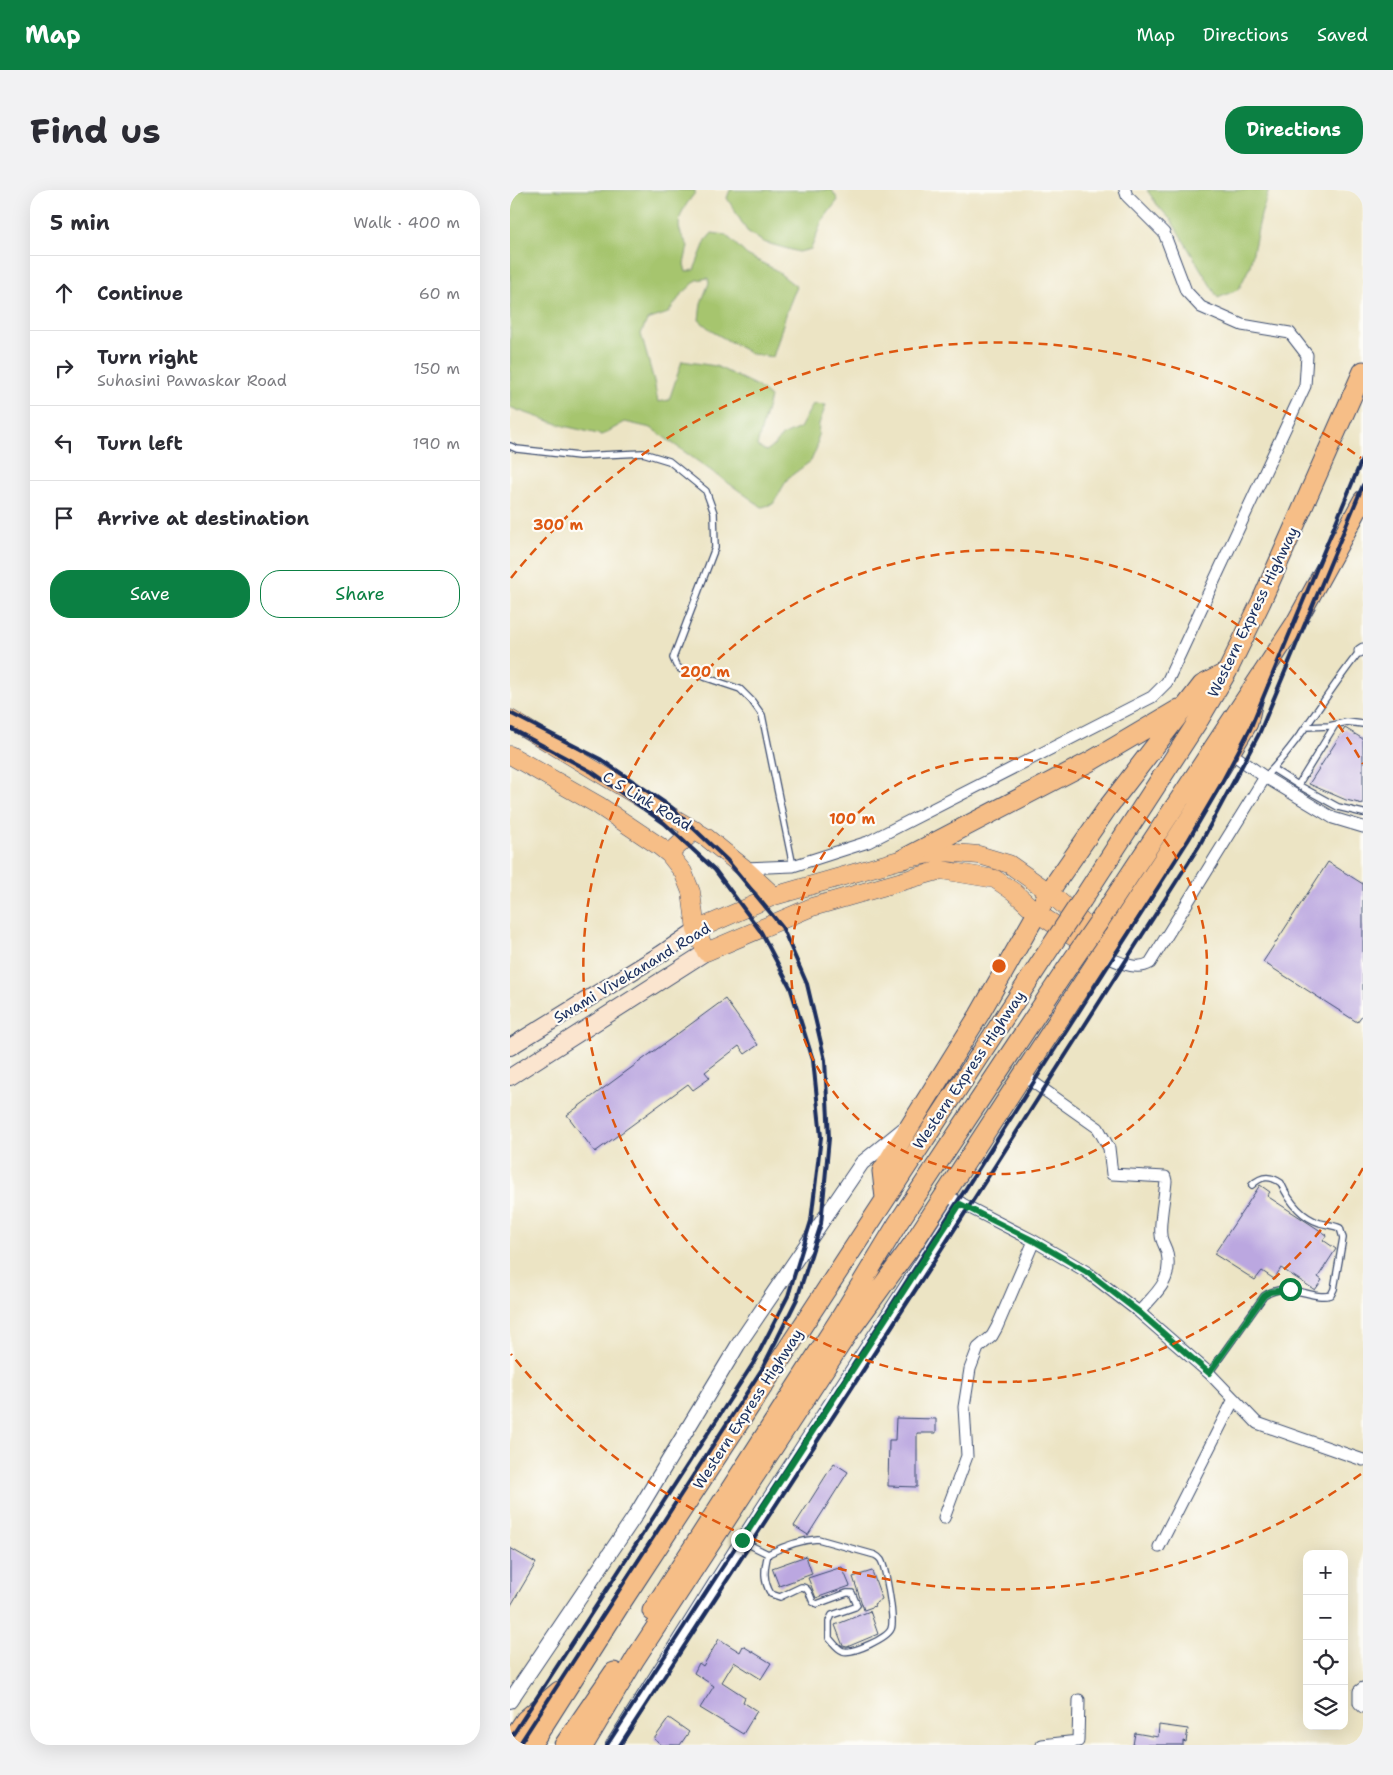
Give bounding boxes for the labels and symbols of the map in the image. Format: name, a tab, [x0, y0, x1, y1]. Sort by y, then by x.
text: 300 m	[533, 515, 583, 535]
street label: Western Express Highway	[1203, 523, 1303, 701]
text: 200 m	[680, 662, 730, 682]
street label: C S Link Road	[599, 767, 695, 836]
text: 100 m	[829, 809, 875, 829]
street label: Swami Vivekanand Road	[550, 918, 715, 1028]
centre of rings	[990, 957, 1008, 975]
street label: Western Express Highway	[908, 987, 1030, 1153]
route start	[1279, 1278, 1302, 1301]
street label: Western Express Highway	[689, 1325, 807, 1493]
route end	[731, 1529, 754, 1552]

